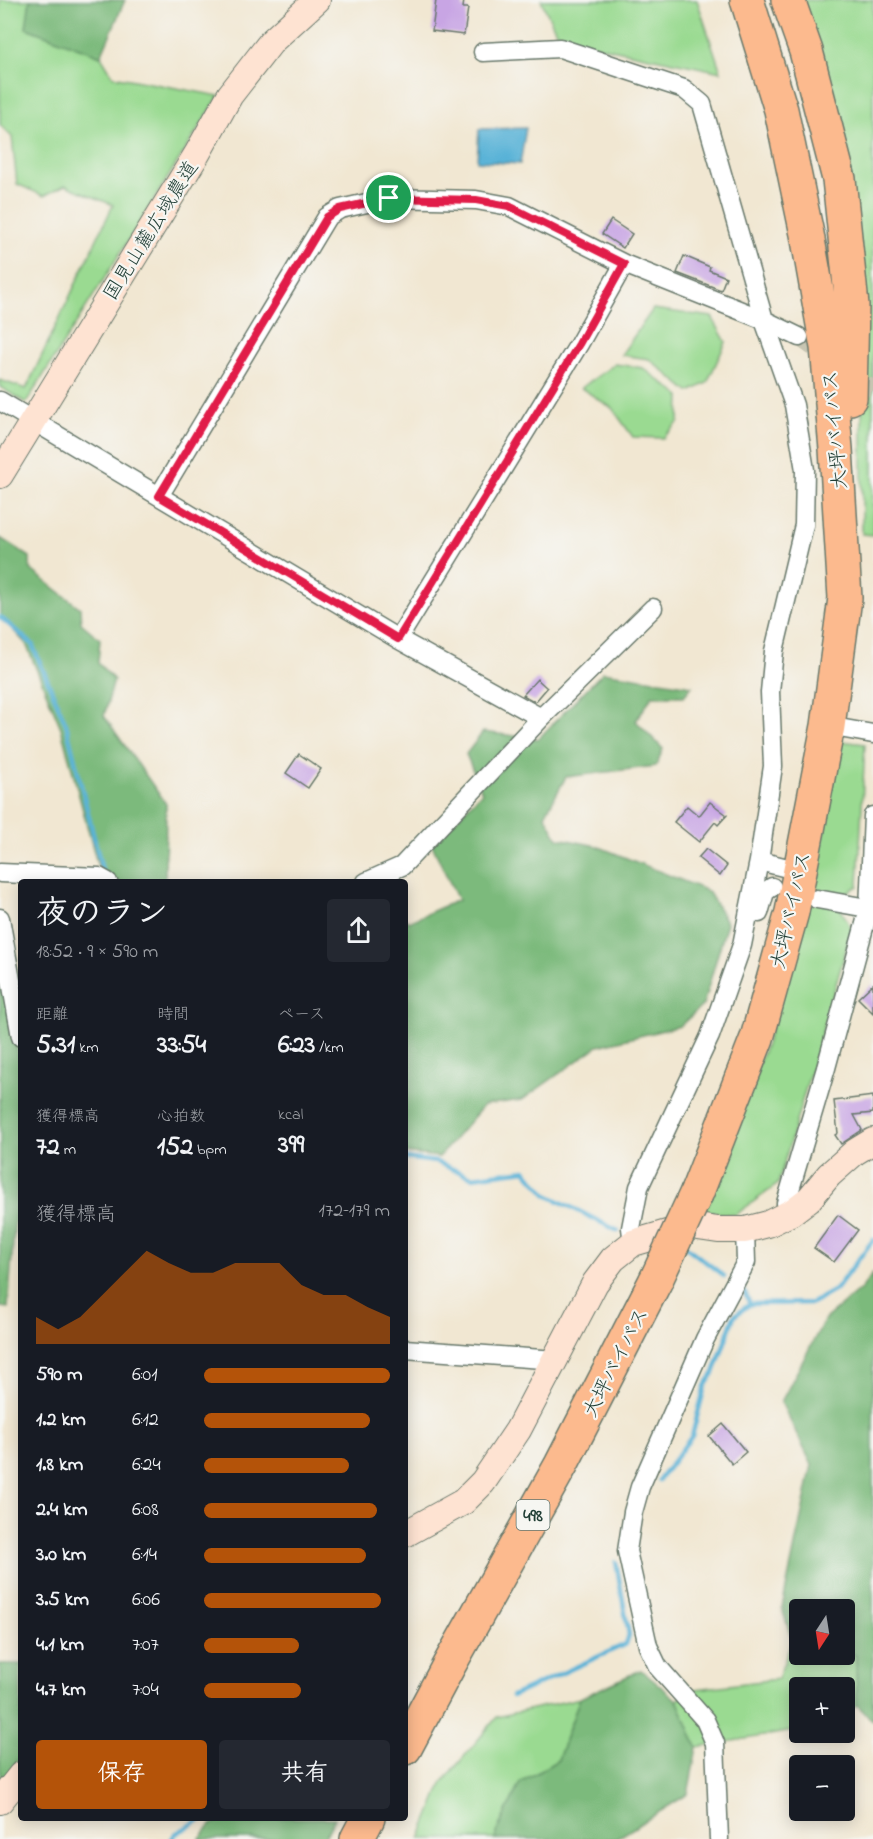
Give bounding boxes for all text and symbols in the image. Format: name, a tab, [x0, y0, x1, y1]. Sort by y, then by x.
street label: 国見山麓広域農道	[97, 156, 207, 307]
pin	[363, 172, 414, 223]
icon: arrive	[372, 181, 405, 214]
street label: 大坪バイパス	[817, 369, 856, 491]
street label: 大坪バイパス	[765, 849, 820, 972]
text: 夜のラン	[36, 891, 168, 939]
button: share	[327, 899, 390, 962]
text: 18:52 · 9 × 590 m	[36, 938, 158, 967]
text: 距離	[36, 1003, 68, 1027]
text: 時間	[157, 1003, 189, 1027]
text: ペース	[278, 1003, 325, 1027]
text: 5.31	[36, 1027, 75, 1065]
text: 33:54	[157, 1027, 206, 1065]
text: 6:23	[278, 1027, 315, 1065]
text: km	[75, 1036, 99, 1060]
text: /km	[315, 1036, 344, 1060]
text: kcal	[278, 1103, 303, 1127]
text: 獲得標高	[36, 1105, 100, 1129]
text: 心拍数	[157, 1105, 205, 1129]
text: 399	[278, 1127, 304, 1165]
text: 72	[36, 1129, 60, 1167]
text: 152	[157, 1129, 193, 1167]
text: m	[60, 1138, 76, 1162]
text: bpm	[193, 1138, 227, 1162]
text: 172–179 m	[319, 1197, 390, 1226]
text: 獲得標高	[36, 1201, 116, 1230]
street label: 大坪バイパス	[577, 1303, 657, 1423]
text: 590 m	[36, 1361, 83, 1390]
text: 6:01	[132, 1361, 158, 1390]
text: 1.2 km	[36, 1406, 86, 1435]
text: 6:12	[132, 1406, 159, 1435]
text: 1.8 km	[36, 1451, 83, 1480]
text: 6:24	[132, 1451, 161, 1480]
text: 2.4 km	[36, 1496, 88, 1525]
text: 6:08	[132, 1496, 159, 1525]
road number: 498	[516, 1500, 550, 1530]
text: 3.0 km	[36, 1541, 86, 1570]
text: 6:14	[132, 1541, 157, 1570]
text: 3.5 km	[36, 1586, 89, 1615]
text: 6:06	[132, 1586, 160, 1615]
north arrow	[789, 1599, 855, 1665]
map controls	[789, 1599, 855, 1821]
text: 4.1 km	[36, 1631, 84, 1660]
text: 7:07	[132, 1631, 159, 1660]
text: 4.7 km	[36, 1676, 86, 1705]
text: 7:04	[132, 1676, 159, 1705]
button: +	[789, 1677, 855, 1743]
button: 保存	[36, 1740, 207, 1809]
button: 共有	[219, 1740, 390, 1809]
button: −	[789, 1755, 855, 1821]

